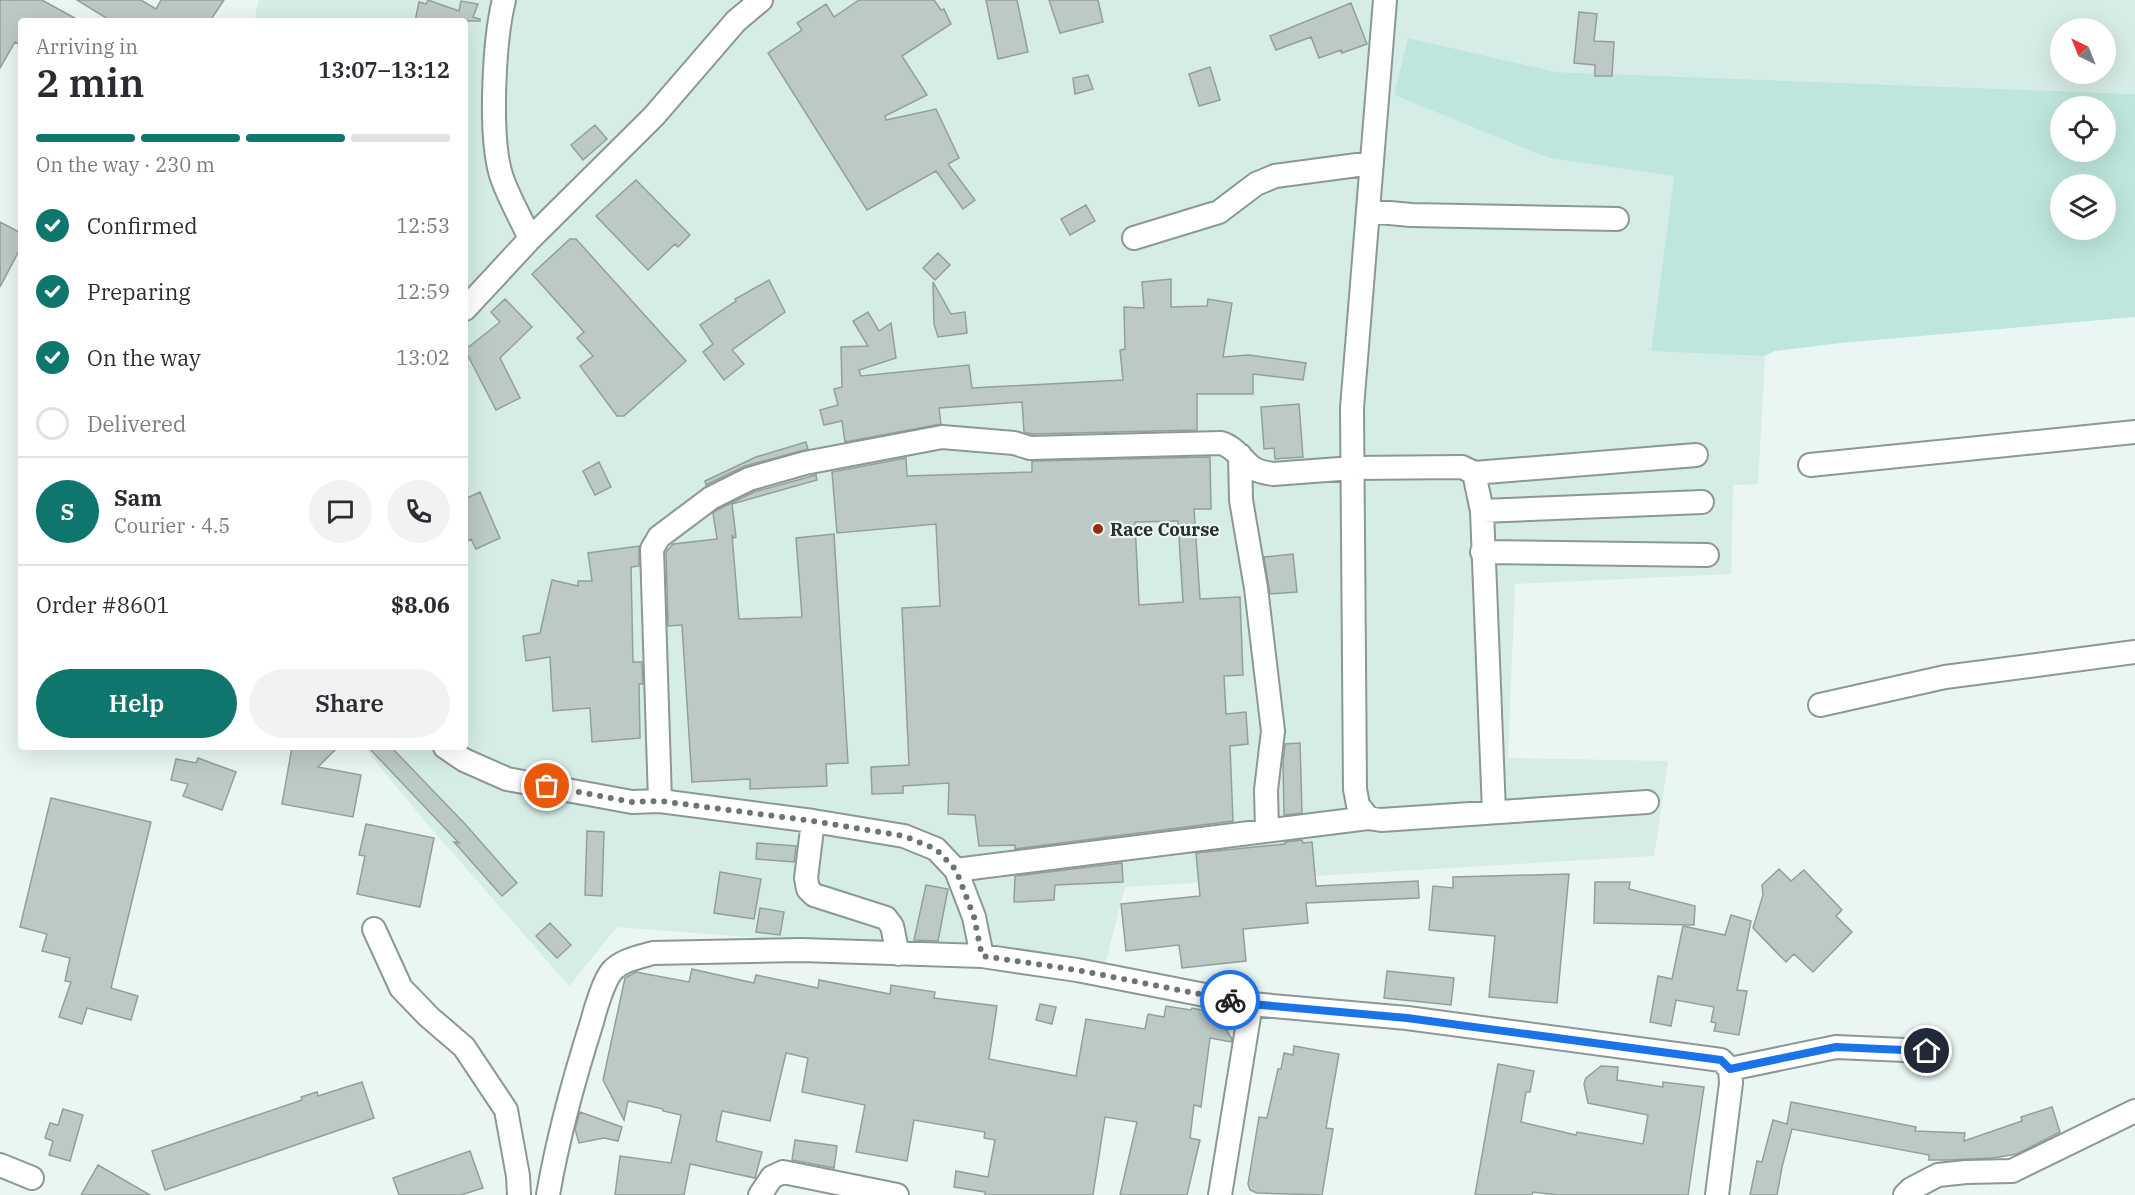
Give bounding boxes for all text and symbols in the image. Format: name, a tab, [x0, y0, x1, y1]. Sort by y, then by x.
north arrow	[2050, 18, 2116, 84]
map controls	[2050, 18, 2116, 240]
text: Arriving in	[36, 33, 138, 60]
text: 13:07–13:12	[318, 55, 450, 84]
text: 2 min	[36, 57, 144, 108]
button: locate	[2050, 96, 2116, 162]
text: On the way · 230 m	[36, 151, 215, 178]
button: layers	[2050, 174, 2116, 240]
icon: check	[36, 209, 69, 242]
text: Confirmed	[87, 211, 198, 240]
text: 12:53	[396, 212, 450, 239]
icon: check	[36, 275, 69, 308]
text: Preparing	[87, 277, 191, 306]
text: 12:59	[396, 278, 450, 305]
icon: check	[36, 341, 69, 374]
text: On the way	[87, 343, 201, 372]
text: 13:02	[396, 344, 450, 371]
text: Delivered	[87, 409, 186, 438]
button: chat	[309, 480, 372, 543]
button: phone	[387, 480, 450, 543]
text: Sam	[114, 483, 162, 512]
text: S	[61, 497, 74, 526]
text: Courier · 4.5	[114, 512, 230, 539]
place label: Race Course	[1110, 518, 1220, 541]
marker: Race Course	[1091, 522, 1105, 536]
text: Order #8601	[36, 590, 170, 619]
text: $8.06	[391, 590, 450, 619]
button: Help	[36, 669, 237, 738]
button: Share	[249, 669, 450, 738]
pin	[521, 760, 572, 811]
icon: bag	[530, 769, 563, 802]
courier	[1200, 970, 1260, 1030]
icon: bike	[1214, 984, 1247, 1017]
pin	[1901, 1025, 1952, 1076]
icon: home	[1910, 1034, 1943, 1067]

